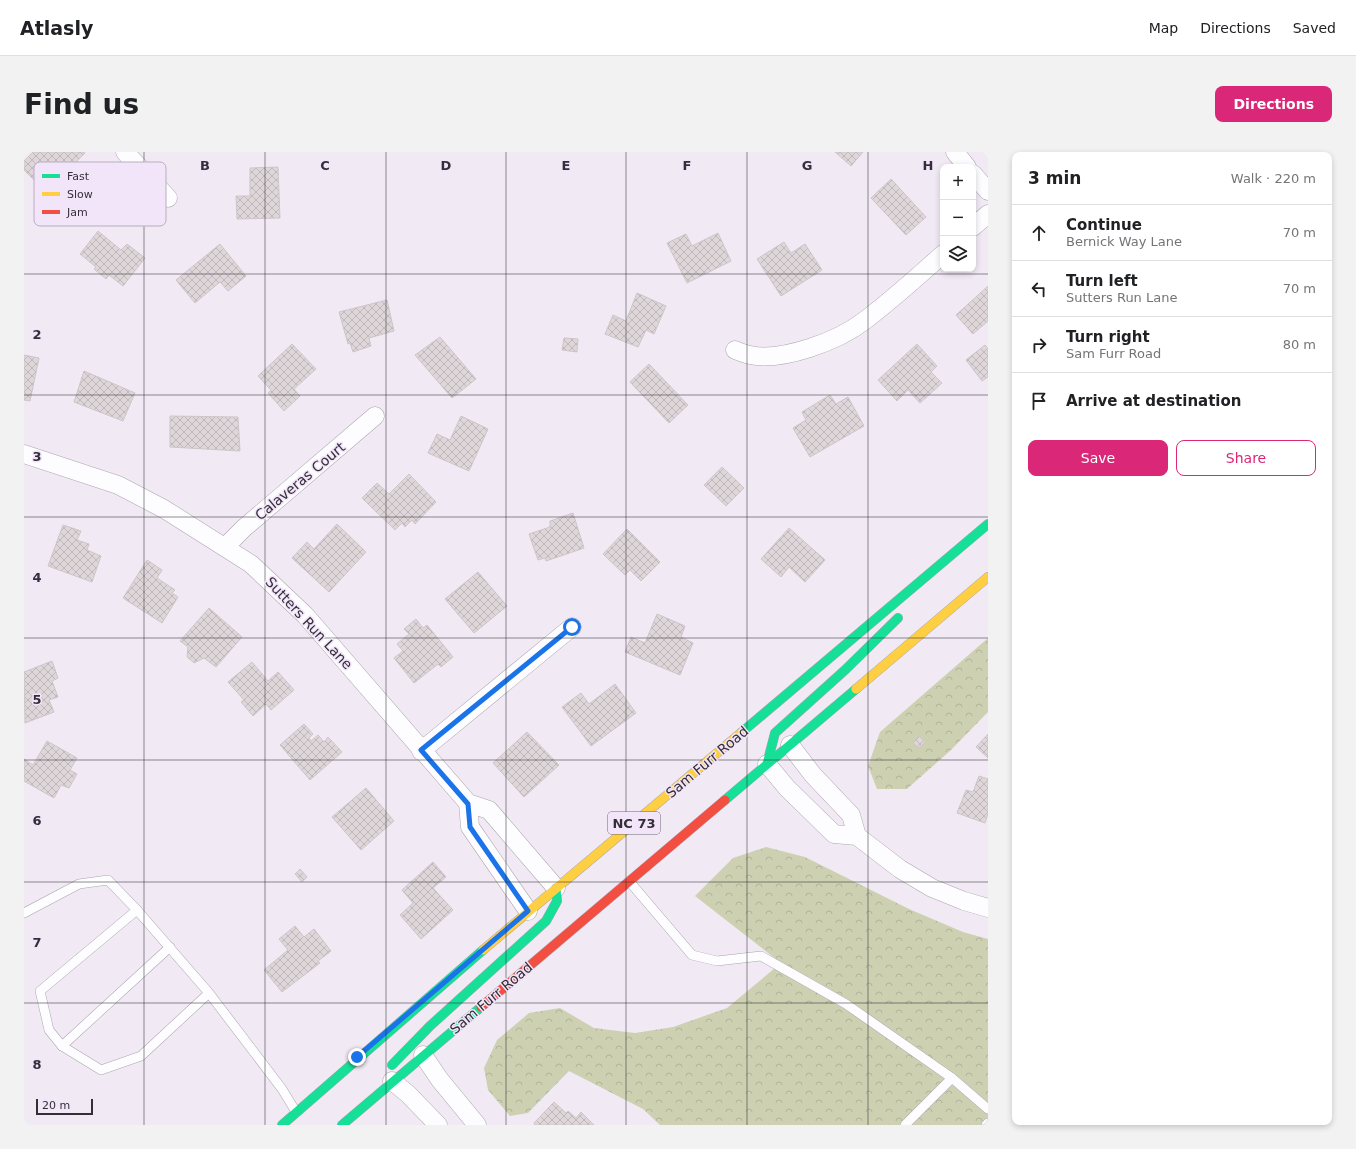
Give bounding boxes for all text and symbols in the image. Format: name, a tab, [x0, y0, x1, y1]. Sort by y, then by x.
text: Atlasly	[20, 17, 93, 39]
text: Map	[1149, 20, 1178, 36]
text: Directions	[1200, 20, 1271, 36]
text: Saved	[1293, 20, 1336, 36]
button: Directions	[1215, 86, 1332, 122]
text: Find us	[24, 88, 139, 121]
text: B	[200, 158, 210, 173]
text: C	[320, 158, 330, 173]
text: D	[441, 158, 452, 173]
text: E	[562, 158, 570, 173]
text: F	[683, 158, 691, 173]
text: G	[802, 158, 812, 173]
text: H	[923, 158, 933, 173]
legend	[34, 162, 166, 226]
map controls	[940, 164, 976, 272]
button: +	[940, 164, 976, 200]
text: 3 min	[1028, 168, 1081, 188]
text: Fast	[67, 170, 90, 183]
text: Walk · 220 m	[1231, 171, 1316, 186]
text: Slow	[67, 188, 93, 201]
button: −	[940, 200, 976, 236]
text: Jam	[66, 206, 88, 219]
text: Continue	[1066, 216, 1142, 234]
icon: ahead	[1028, 222, 1050, 244]
text: 70 m	[1283, 225, 1316, 240]
text: Bernick Way Lane	[1066, 234, 1182, 249]
button: layers	[940, 236, 976, 272]
text: Turn left	[1066, 272, 1138, 290]
icon: left	[1028, 278, 1050, 300]
text: 70 m	[1283, 281, 1316, 296]
text: Sutters Run Lane	[1066, 290, 1177, 305]
text: 2	[32, 327, 42, 342]
text: Turn right	[1066, 328, 1150, 346]
icon: right	[1028, 334, 1050, 356]
text: 80 m	[1283, 337, 1316, 352]
text: Sam Furr Road	[1066, 346, 1161, 361]
icon: arrive	[1028, 390, 1050, 412]
text: Arrive at destination	[1066, 392, 1241, 410]
street label: Calaveras Court	[252, 438, 349, 523]
button: Save	[1028, 440, 1168, 476]
button: Share	[1176, 440, 1316, 476]
text: 3	[32, 449, 42, 464]
text: 4	[32, 570, 42, 585]
street label: Sutters Run Lane	[262, 574, 356, 672]
route start	[563, 618, 581, 636]
text: 5	[32, 692, 42, 707]
street label: Sam Furr Road	[663, 723, 751, 801]
road number: NC 73	[608, 812, 660, 834]
text: 6	[32, 813, 42, 828]
text: 7	[32, 935, 42, 950]
street label: Sam Furr Road	[447, 959, 535, 1037]
route end	[348, 1048, 366, 1066]
text: 8	[32, 1057, 42, 1072]
scale bar	[36, 1097, 93, 1116]
text: 20 m	[42, 1099, 70, 1112]

